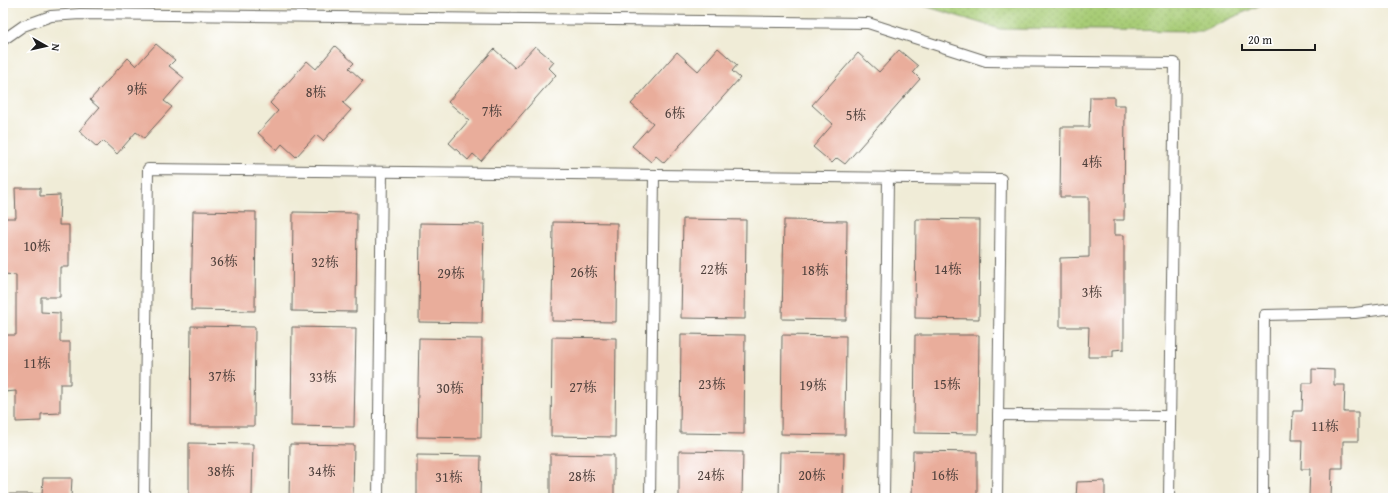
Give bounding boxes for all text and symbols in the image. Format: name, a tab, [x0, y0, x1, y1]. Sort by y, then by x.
north arrow	[26, 26, 66, 66]
scale bar	[1242, 26, 1315, 52]
text: 20 m	[1248, 31, 1272, 48]
text: N	[47, 43, 64, 53]
house number: 9栋	[127, 79, 147, 99]
house number: 8栋	[306, 82, 326, 102]
house number: 7栋	[482, 101, 502, 121]
house number: 6栋	[665, 103, 685, 123]
house number: 5栋	[846, 105, 866, 125]
house number: 4栋	[1082, 152, 1102, 172]
house number: 10栋	[23, 236, 51, 256]
house number: 36栋	[210, 251, 238, 271]
house number: 32栋	[311, 252, 339, 272]
house number: 22栋	[700, 259, 728, 279]
house number: 14栋	[934, 259, 962, 279]
house number: 18栋	[801, 260, 829, 280]
house number: 26栋	[570, 262, 598, 282]
house number: 29栋	[437, 263, 465, 283]
house number: 3栋	[1082, 282, 1102, 302]
house number: 11栋	[23, 353, 51, 373]
house number: 37栋	[208, 366, 236, 386]
house number: 33栋	[309, 367, 337, 387]
house number: 23栋	[698, 374, 726, 394]
house number: 15栋	[933, 374, 961, 394]
house number: 19栋	[799, 375, 827, 395]
house number: 27栋	[569, 377, 597, 397]
house number: 30栋	[436, 378, 464, 398]
house number: 11栋	[1311, 416, 1339, 436]
house number: 38栋	[207, 461, 235, 481]
house number: 34栋	[308, 461, 336, 481]
house number: 24栋	[697, 465, 725, 485]
house number: 20栋	[798, 465, 826, 485]
house number: 16栋	[931, 465, 959, 485]
house number: 28栋	[568, 466, 596, 486]
house number: 31栋	[435, 467, 463, 487]

